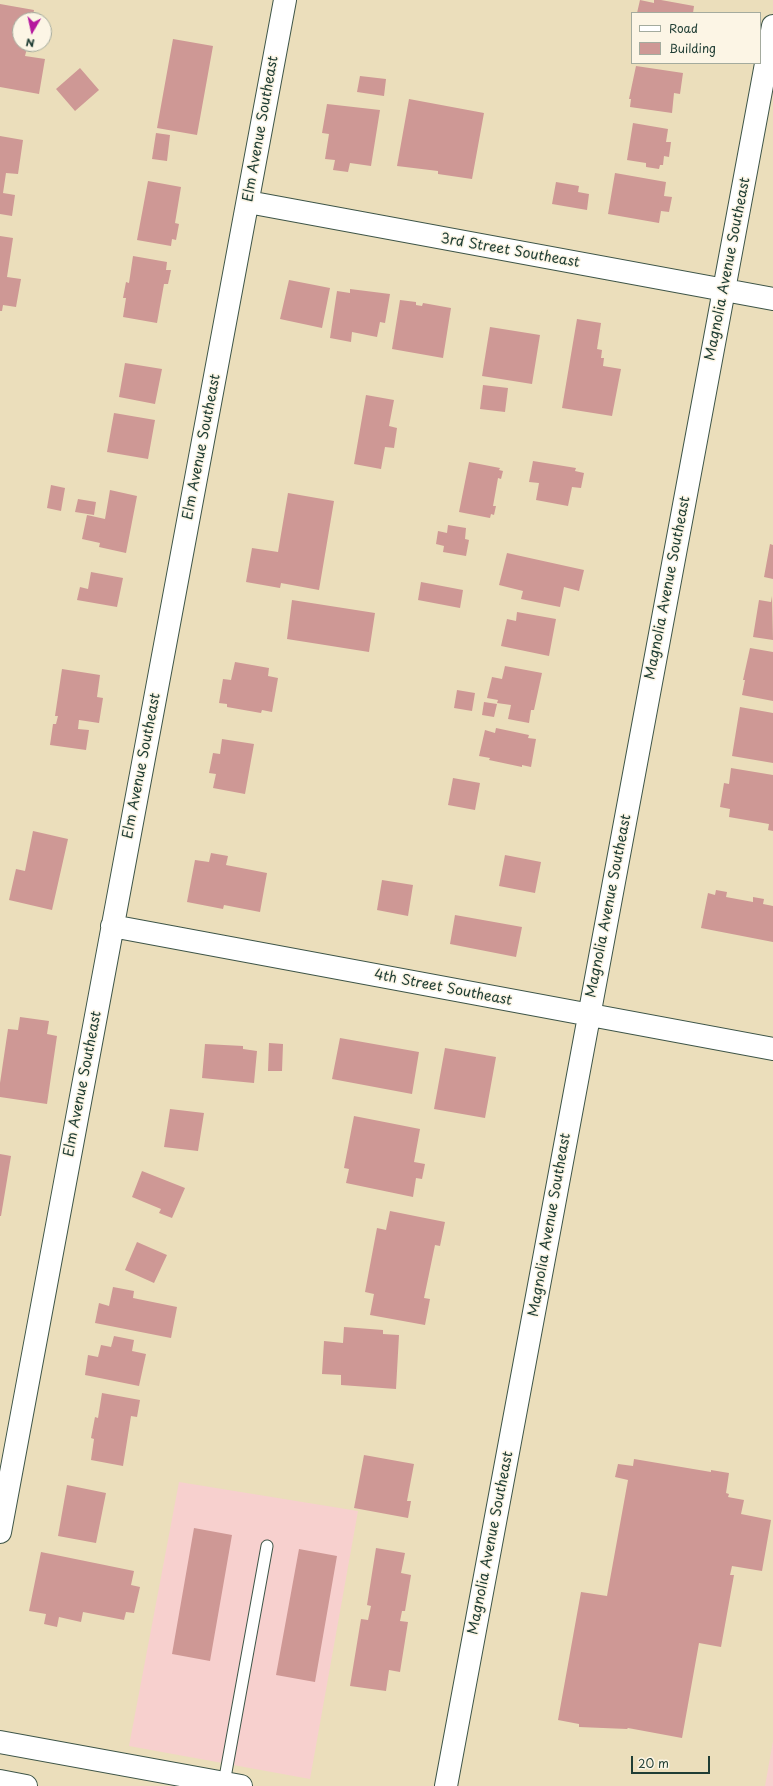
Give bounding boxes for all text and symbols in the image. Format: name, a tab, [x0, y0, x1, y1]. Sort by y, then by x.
north arrow	[12, 12, 52, 52]
legend	[631, 12, 761, 64]
text: Road	[669, 19, 698, 37]
text: N	[25, 34, 36, 52]
text: Building	[669, 39, 716, 57]
street label: Elm Avenue Southeast	[240, 55, 282, 203]
street label: Magnolia Avenue Southeast	[702, 176, 754, 362]
street label: 3rd Street Southeast	[439, 230, 581, 272]
street label: Elm Avenue Southeast	[180, 373, 224, 521]
street label: Magnolia Avenue Southeast	[642, 495, 694, 681]
street label: Elm Avenue Southeast	[120, 692, 164, 840]
street label: Magnolia Avenue Southeast	[583, 813, 635, 999]
street label: 4th Street Southeast	[373, 966, 513, 1010]
street label: Elm Avenue Southeast	[61, 1010, 105, 1158]
street label: Magnolia Avenue Southeast	[526, 1132, 574, 1318]
street label: Magnolia Avenue Southeast	[465, 1450, 517, 1636]
scale bar	[633, 1748, 712, 1774]
text: 20 m	[638, 1754, 669, 1772]

